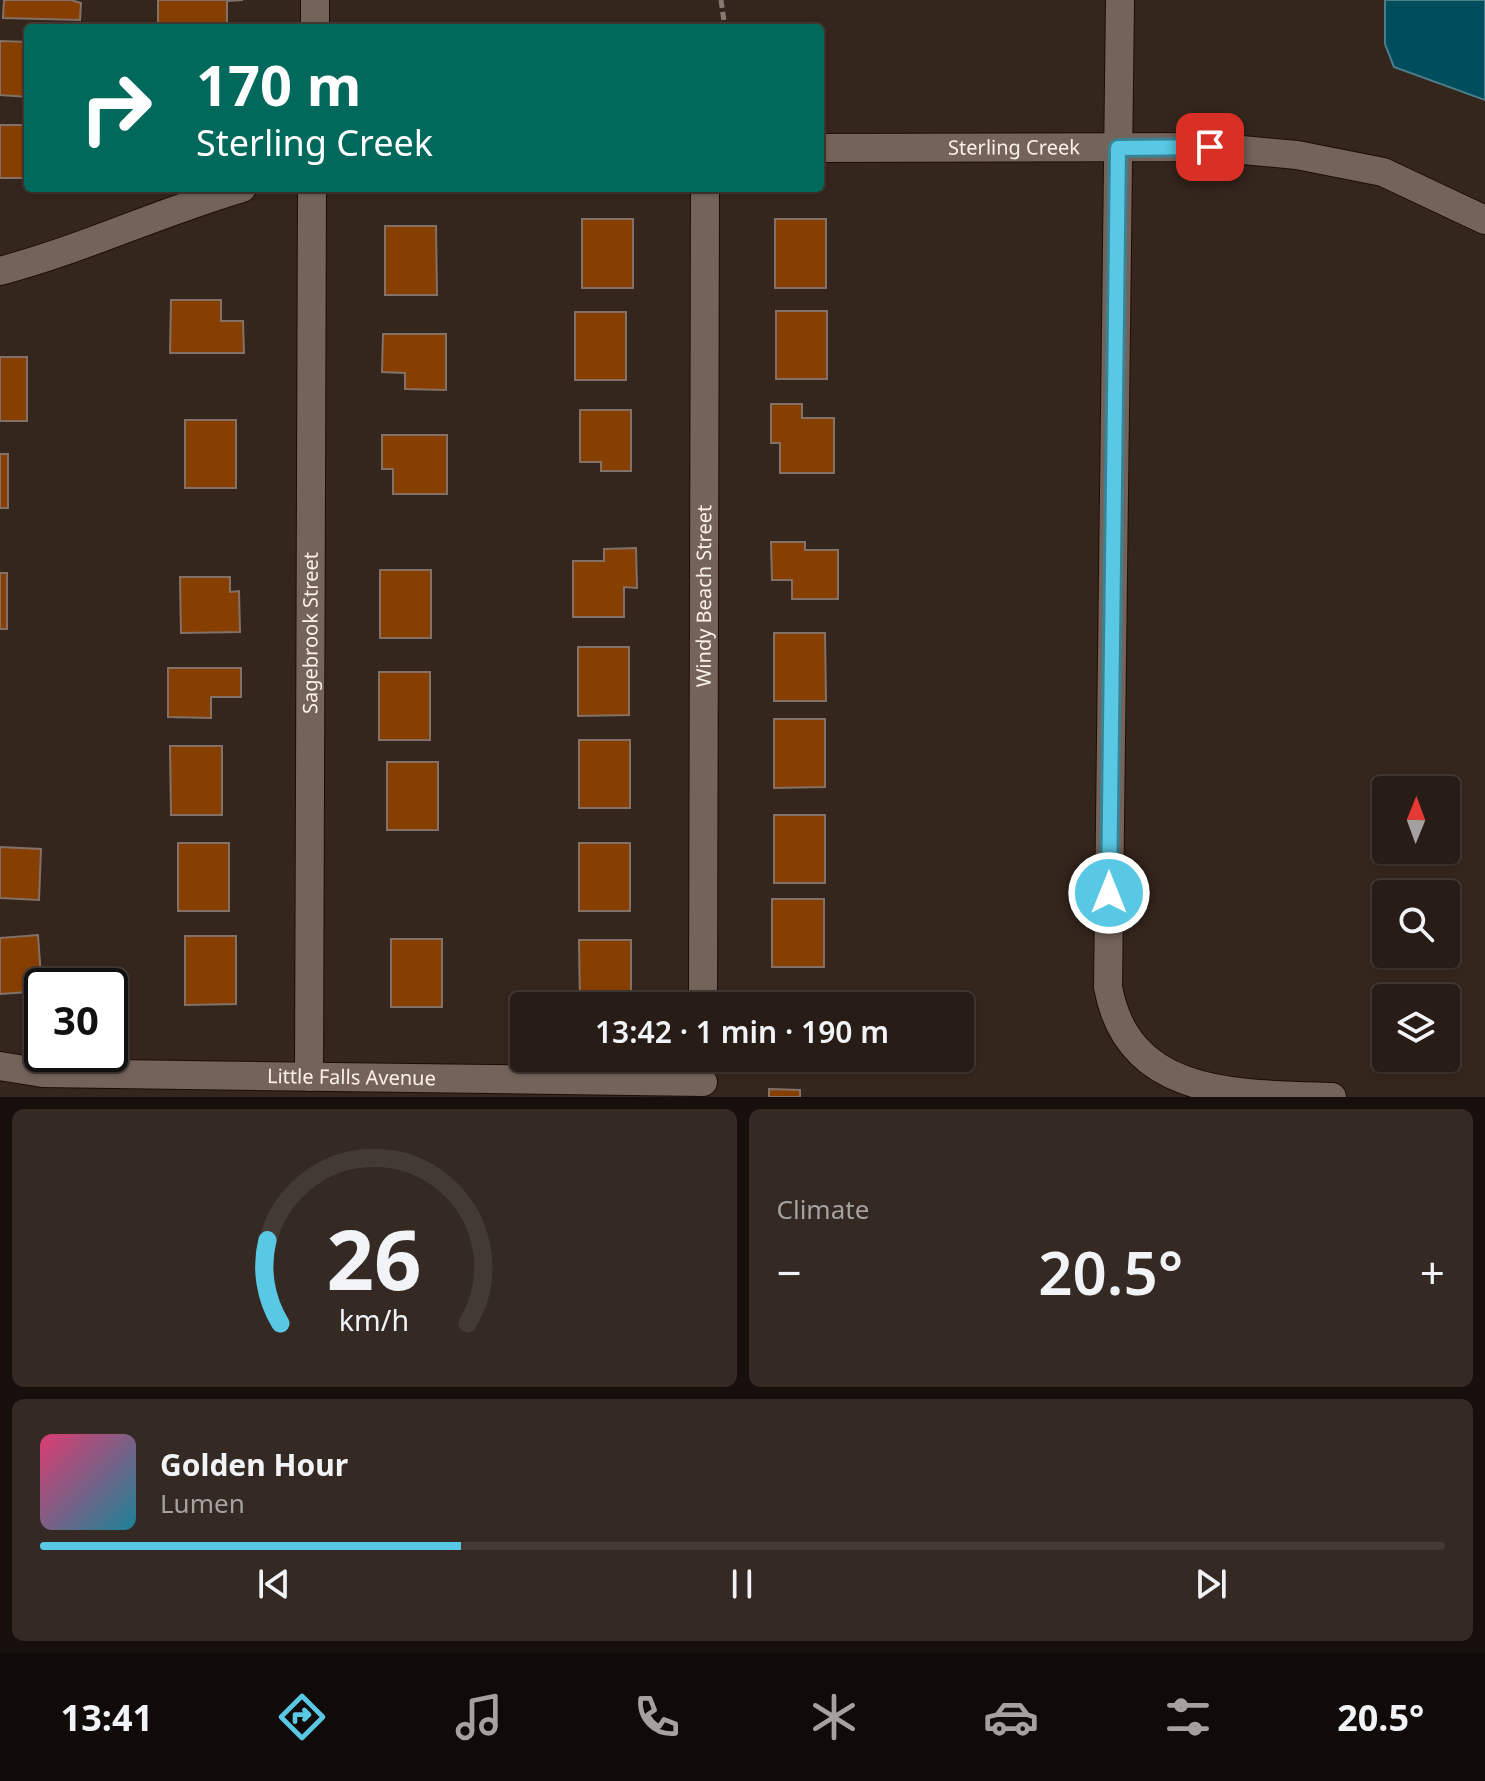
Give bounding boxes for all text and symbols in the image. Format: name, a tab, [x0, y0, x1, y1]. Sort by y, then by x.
text: 170 m	[196, 46, 361, 122]
icon: right	[64, 56, 168, 160]
pin	[1176, 113, 1244, 181]
text: Sterling Creek	[196, 118, 433, 167]
icon: arrive	[1188, 125, 1232, 169]
street label: Sterling Creek	[948, 133, 1080, 161]
street label: Windy Beach Street	[690, 505, 717, 687]
street label: Sagebrook Street	[296, 552, 324, 714]
north arrow	[1372, 776, 1460, 864]
map controls	[1372, 776, 1460, 1072]
position arrow	[1067, 851, 1151, 935]
button: search	[1372, 880, 1460, 968]
speed limit sign: 30	[24, 968, 128, 1072]
button: layers	[1372, 984, 1460, 1072]
text: 13:42 · 1 min · 190 m	[595, 1011, 889, 1052]
street label: Little Falls Avenue	[267, 1062, 436, 1091]
text: Climate	[777, 1191, 869, 1227]
text: 26	[327, 1201, 422, 1314]
text: 20.5°	[1038, 1231, 1183, 1313]
text: −	[777, 1242, 802, 1302]
text: +	[1420, 1242, 1445, 1302]
text: km/h	[339, 1300, 409, 1339]
text: Golden Hour	[160, 1444, 348, 1485]
text: Lumen	[160, 1485, 245, 1521]
icon: previous	[252, 1562, 296, 1606]
icon: pause	[720, 1562, 764, 1606]
icon: next	[1189, 1562, 1233, 1606]
icon: directions	[274, 1689, 330, 1745]
icon: music	[451, 1689, 507, 1745]
icon: phone	[629, 1689, 685, 1745]
icon: climate	[806, 1689, 862, 1745]
icon: car	[983, 1689, 1039, 1745]
icon: filters	[1160, 1689, 1216, 1745]
text: 13:41	[61, 1693, 153, 1742]
text: 20.5°	[1337, 1693, 1424, 1742]

